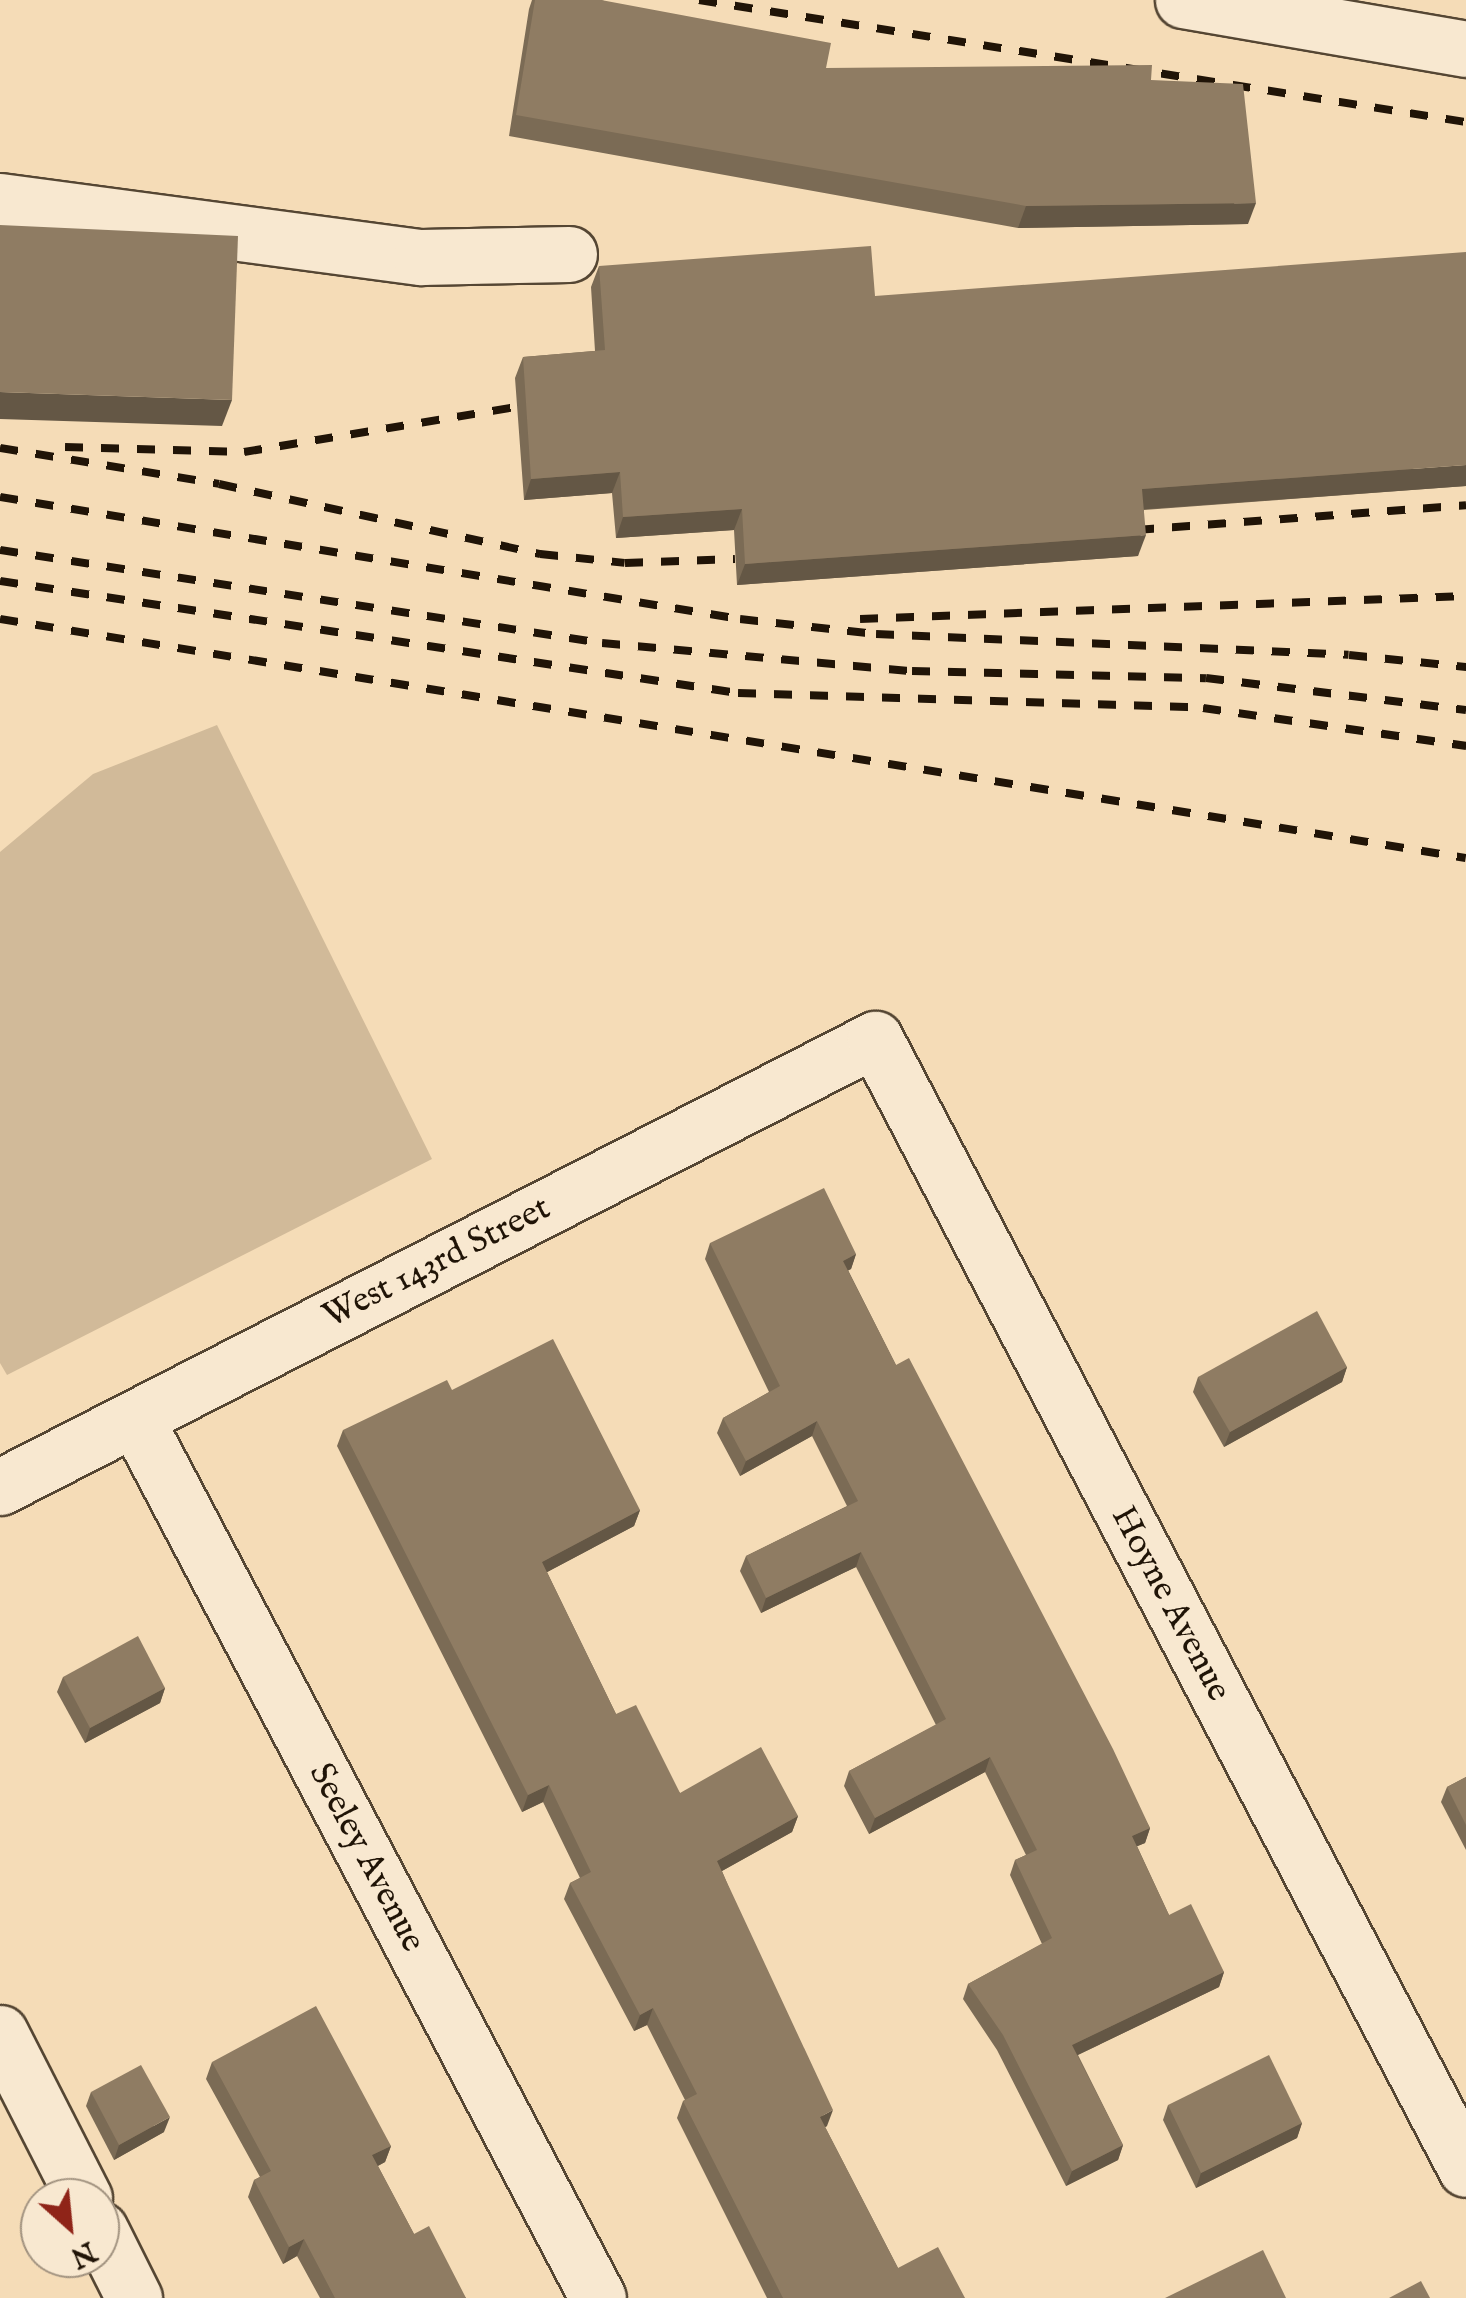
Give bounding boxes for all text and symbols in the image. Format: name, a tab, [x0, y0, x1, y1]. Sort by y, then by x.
street label: West 143rd Street	[317, 1188, 557, 1338]
street label: Hoyne Avenue	[1101, 1499, 1239, 1709]
street label: Seeley Avenue	[299, 1757, 433, 1959]
north arrow	[20, 2178, 120, 2278]
text: N	[64, 2232, 102, 2274]

